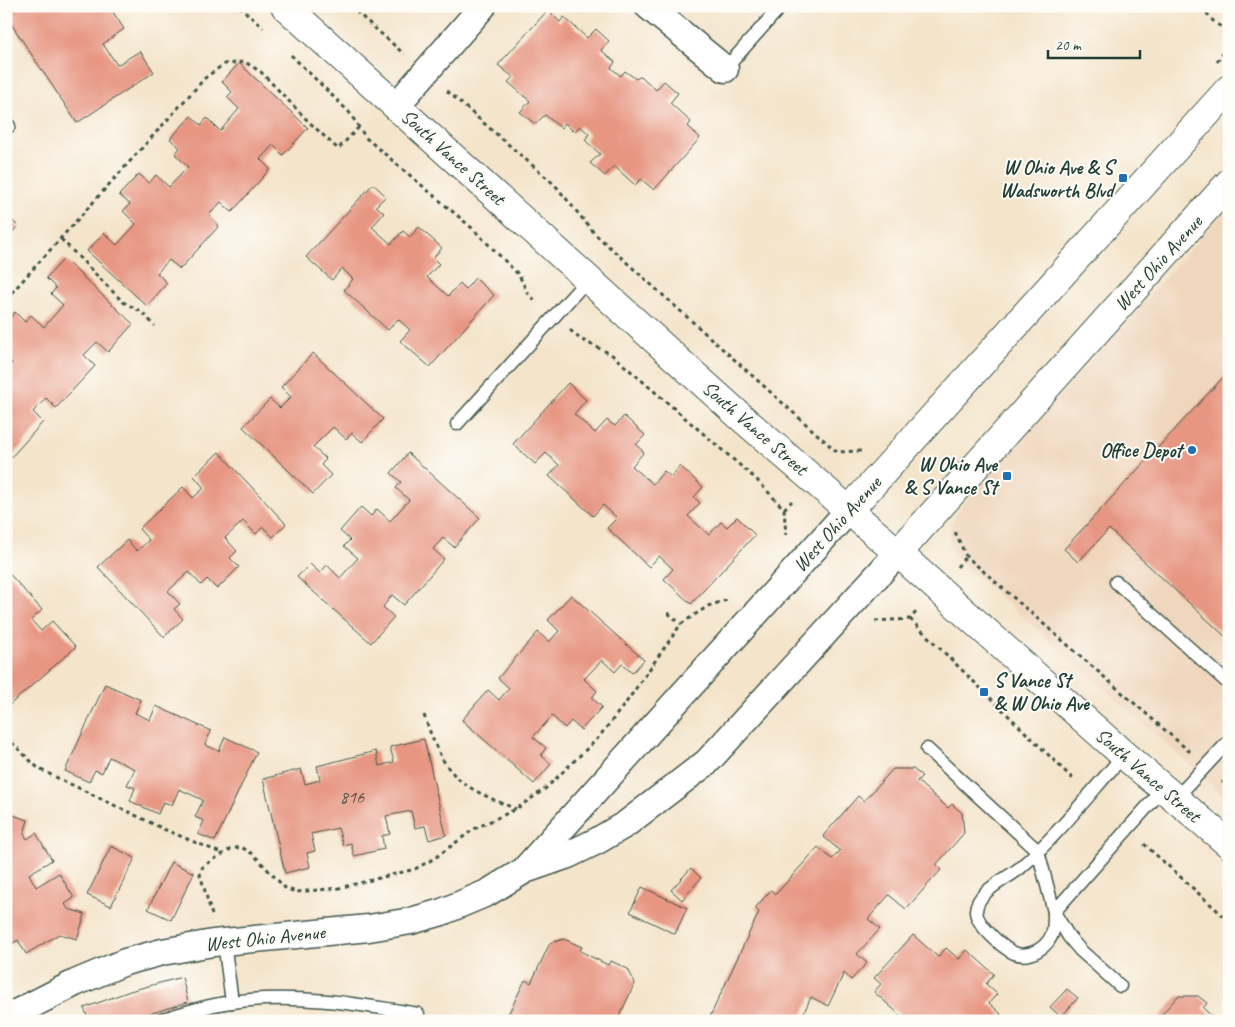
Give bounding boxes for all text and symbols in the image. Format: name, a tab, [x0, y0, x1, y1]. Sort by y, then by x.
scale bar	[1048, 28, 1140, 60]
text: 20 m	[1055, 36, 1082, 55]
street label: South Vance Street	[396, 104, 512, 212]
place label: W Ohio Ave & S Wadsworth Blvd	[1000, 155, 1118, 203]
marker: W Ohio Ave & S Wadsworth Blvd	[1117, 172, 1129, 184]
street label: West Ohio Avenue	[1109, 209, 1208, 316]
street label: South Vance Street	[697, 375, 815, 482]
place label: Office Depot	[1100, 438, 1185, 463]
marker: Office Depot	[1186, 444, 1198, 456]
place label: W Ohio Ave & S Vance St	[904, 452, 1000, 500]
street label: West Ohio Avenue	[788, 470, 887, 577]
marker: W Ohio Ave & S Vance St	[1001, 470, 1013, 482]
place label: S Vance St & W Ohio Ave	[994, 668, 1090, 716]
marker: S Vance St & W Ohio Ave	[978, 686, 990, 698]
street label: South Vance Street	[1090, 722, 1208, 829]
house number: 816	[340, 786, 365, 808]
street label: West Ohio Avenue	[204, 919, 328, 957]

